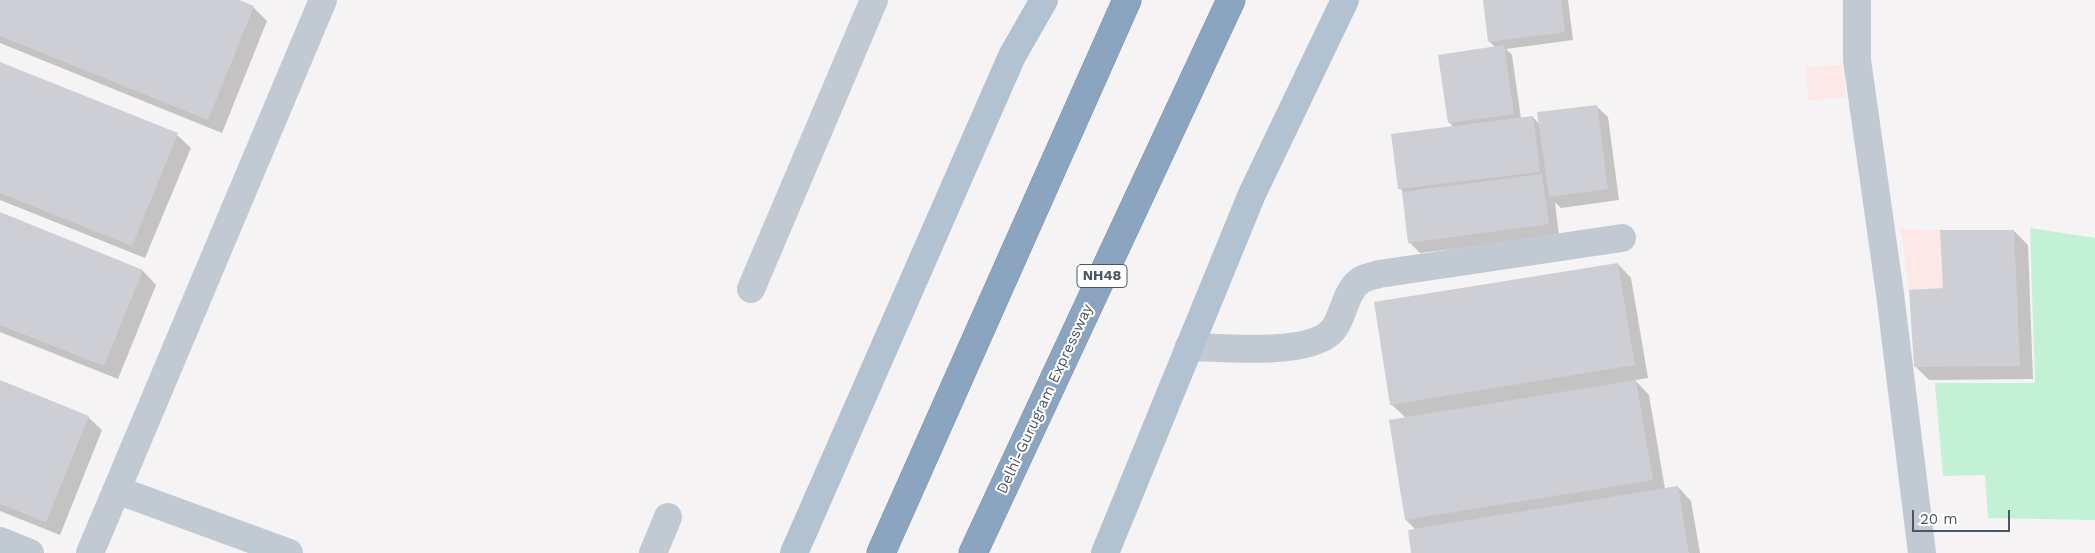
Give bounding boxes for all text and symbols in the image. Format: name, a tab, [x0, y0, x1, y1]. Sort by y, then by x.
road number: NH48	[1077, 264, 1127, 288]
street label: Delhi-Gurugram Expressway	[993, 301, 1097, 497]
scale bar	[1915, 500, 2012, 532]
text: 20 m	[1920, 510, 1958, 528]

